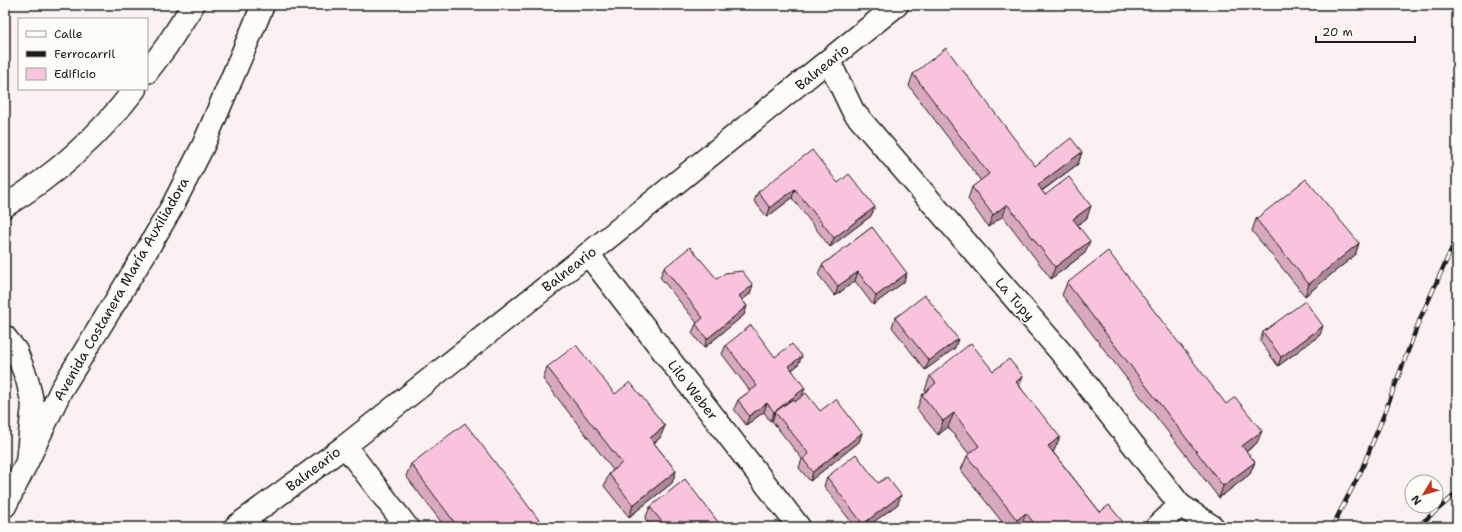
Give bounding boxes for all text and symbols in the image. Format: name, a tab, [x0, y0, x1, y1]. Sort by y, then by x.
legend	[18, 18, 148, 90]
scale bar	[1316, 18, 1415, 44]
text: 20 m	[1322, 24, 1353, 40]
text: Calle	[54, 26, 83, 42]
street label: Balneario	[791, 40, 853, 94]
text: Ferrocarril	[54, 46, 115, 62]
text: Edificio	[54, 66, 96, 82]
street label: Avenida Costanera María Auxiliadora	[49, 174, 193, 404]
street label: Balneario	[538, 242, 600, 296]
street label: La Tupy	[991, 273, 1039, 325]
street label: Lilo Weber	[664, 356, 722, 424]
street label: Balneario	[282, 443, 344, 495]
north arrow	[1404, 474, 1444, 514]
text: N	[1408, 492, 1425, 508]

